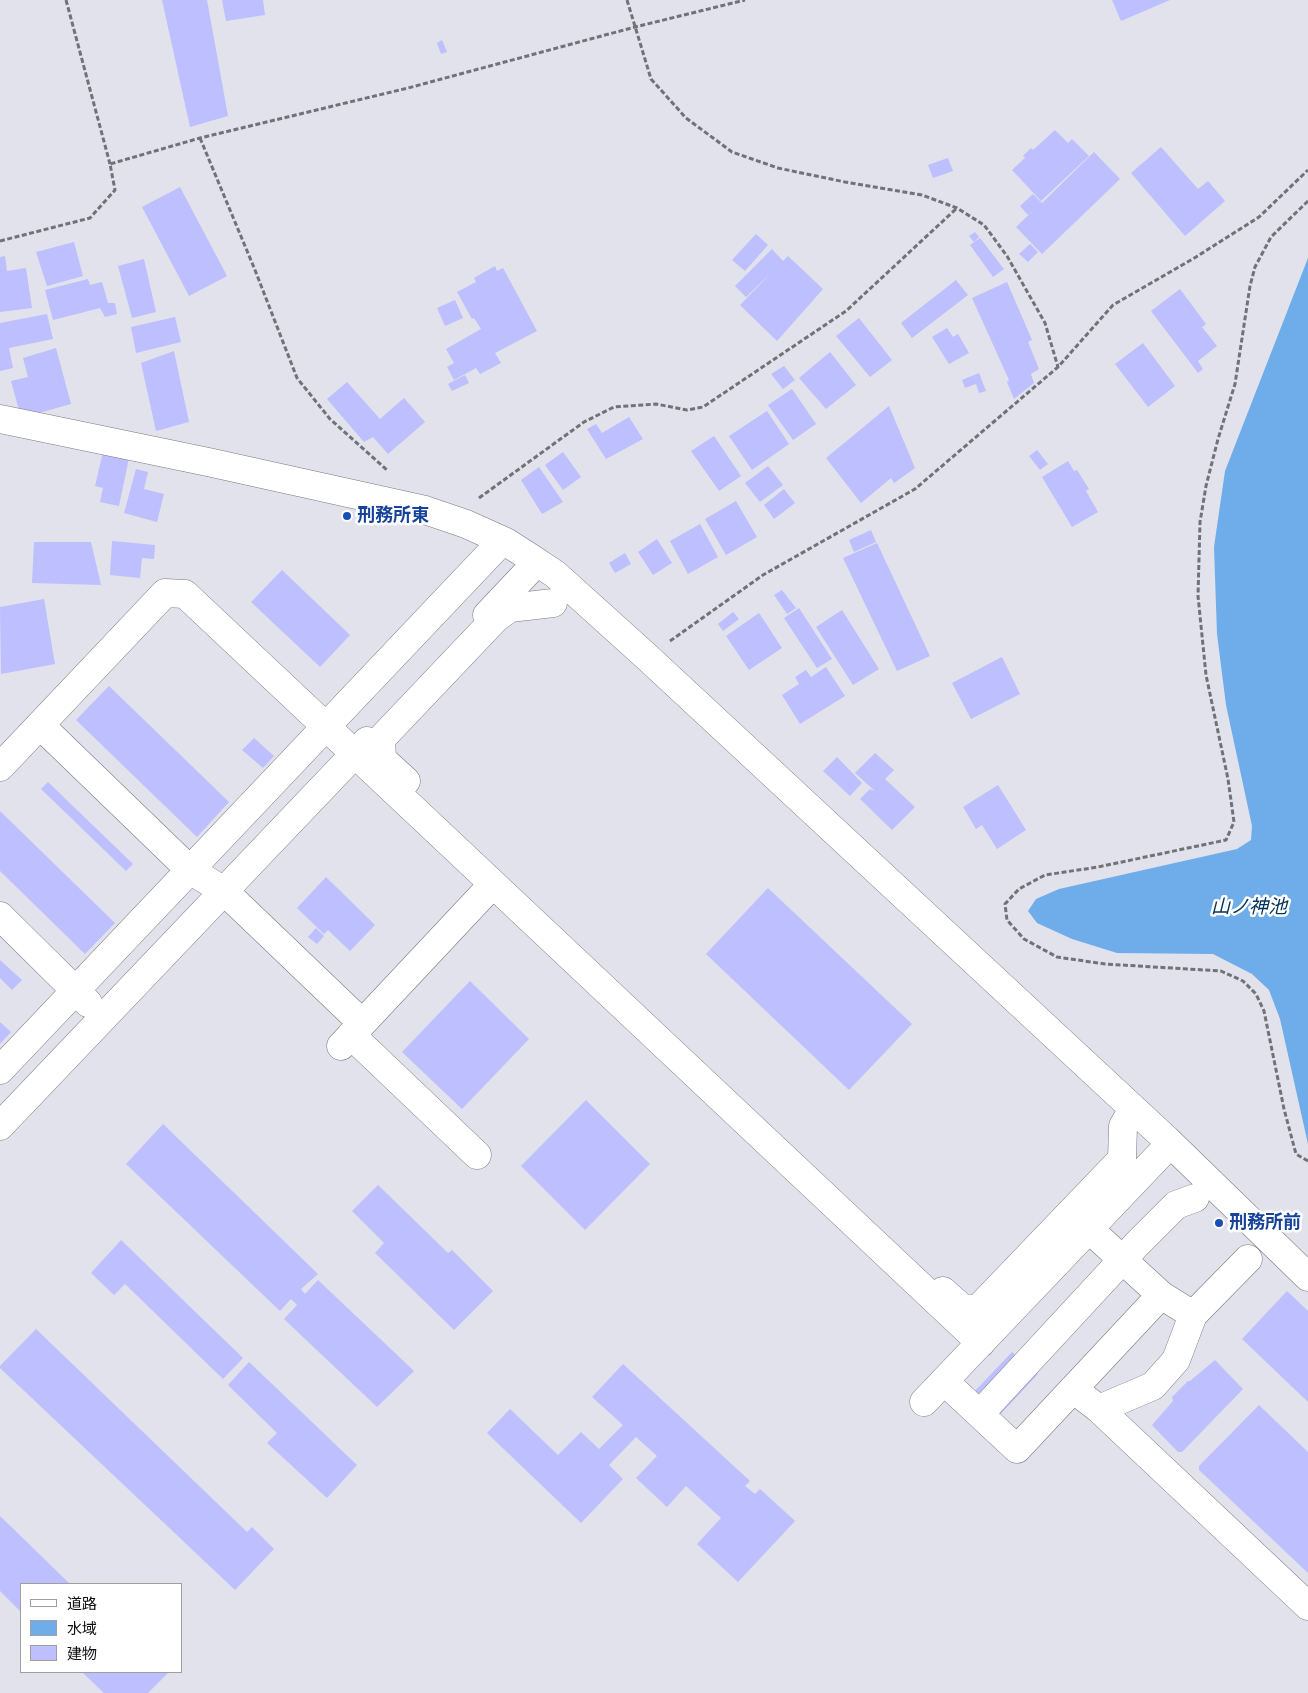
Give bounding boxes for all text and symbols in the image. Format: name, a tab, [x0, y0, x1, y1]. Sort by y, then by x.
place label: 刑務所東	[357, 505, 429, 527]
marker: 刑務所東	[341, 510, 353, 522]
water label: 山ノ神池	[1211, 896, 1287, 918]
place label: 刑務所前	[1229, 1212, 1301, 1234]
marker: 刑務所前	[1213, 1217, 1225, 1229]
legend	[20, 1583, 182, 1673]
text: 道路	[67, 1594, 97, 1613]
text: 水域	[67, 1619, 97, 1638]
text: 建物	[67, 1644, 97, 1663]

